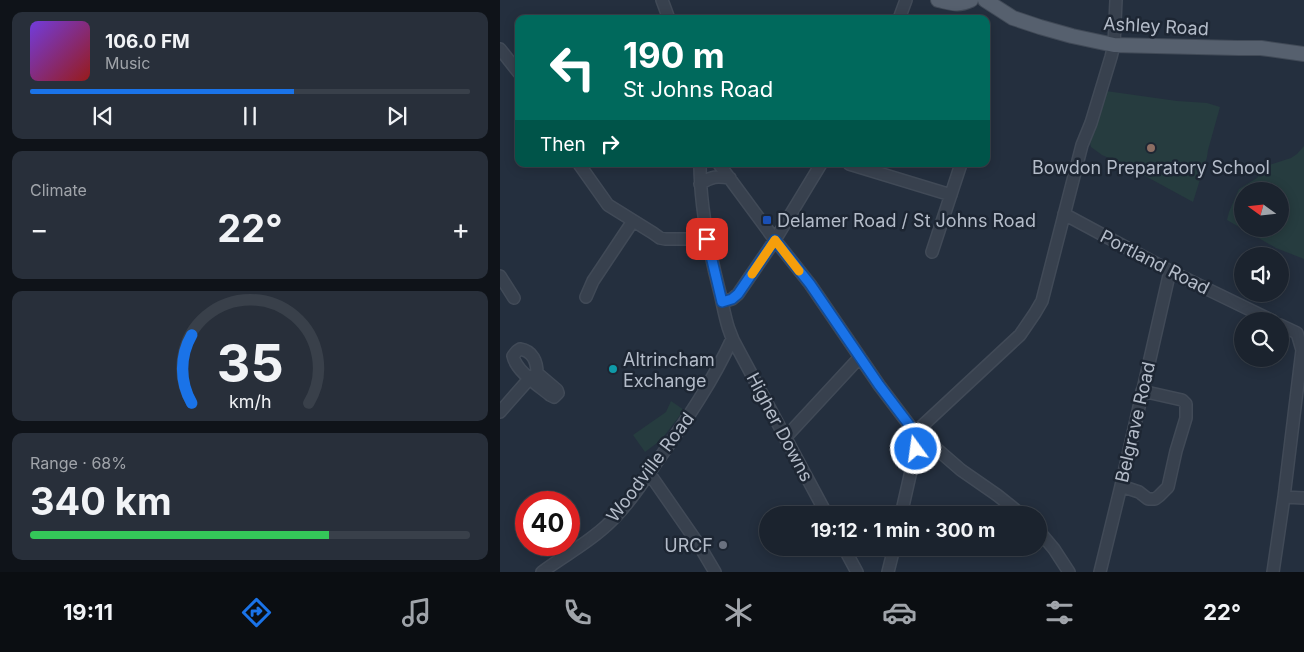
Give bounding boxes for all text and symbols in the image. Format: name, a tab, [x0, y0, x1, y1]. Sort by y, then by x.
street label: Ashley Road	[1103, 13, 1209, 39]
text: 106.0 FM	[105, 30, 190, 53]
text: 190 m	[623, 34, 725, 76]
icon: left	[540, 35, 605, 100]
text: Music	[105, 53, 150, 73]
text: St Johns Road	[623, 76, 773, 102]
icon: previous	[89, 102, 117, 130]
icon: pause	[236, 102, 264, 130]
icon: next	[383, 102, 411, 130]
icon: right	[596, 130, 624, 158]
text: Then	[540, 133, 586, 156]
marker: Bowdon Preparatory School	[1145, 142, 1157, 154]
place label: Bowdon Preparatory School	[1032, 157, 1270, 178]
text: Climate	[30, 180, 87, 200]
north arrow	[1234, 182, 1289, 238]
map controls	[1234, 182, 1289, 367]
text: 22°	[217, 205, 283, 251]
place label: Delamer Road / St Johns Road	[777, 210, 1036, 231]
text: −	[30, 212, 49, 246]
text: +	[451, 212, 470, 246]
marker: Delamer Road / St Johns Road	[761, 214, 773, 226]
pin	[686, 218, 728, 260]
icon: arrive	[693, 225, 721, 253]
street label: Portland Road	[1097, 225, 1213, 299]
button: sound	[1234, 247, 1289, 302]
button: search	[1234, 312, 1289, 367]
text: 35	[217, 332, 283, 395]
place label: Altrincham Exchange	[623, 349, 715, 391]
street label: Belgrave Road	[1111, 360, 1159, 484]
marker: Altrincham Exchange	[607, 363, 619, 375]
street label: Higher Downs	[743, 369, 817, 485]
text: km/h	[229, 391, 271, 412]
street label: Woodville Road	[602, 408, 698, 526]
position arrow	[889, 422, 941, 474]
text: Range · 68%	[30, 453, 127, 473]
text: 340 km	[30, 478, 172, 524]
speed limit sign: 40	[515, 491, 580, 556]
text: 19:12 · 1 min · 300 m	[811, 519, 995, 542]
place label: URCF	[664, 535, 713, 556]
marker: URCF	[717, 539, 729, 551]
icon: directions	[239, 595, 274, 630]
icon: music	[399, 595, 434, 630]
icon: phone	[560, 595, 595, 630]
icon: climate	[721, 595, 756, 630]
icon: car	[882, 595, 917, 630]
icon: filters	[1042, 595, 1077, 630]
text: 19:11	[63, 599, 113, 625]
text: 22°	[1203, 599, 1241, 625]

